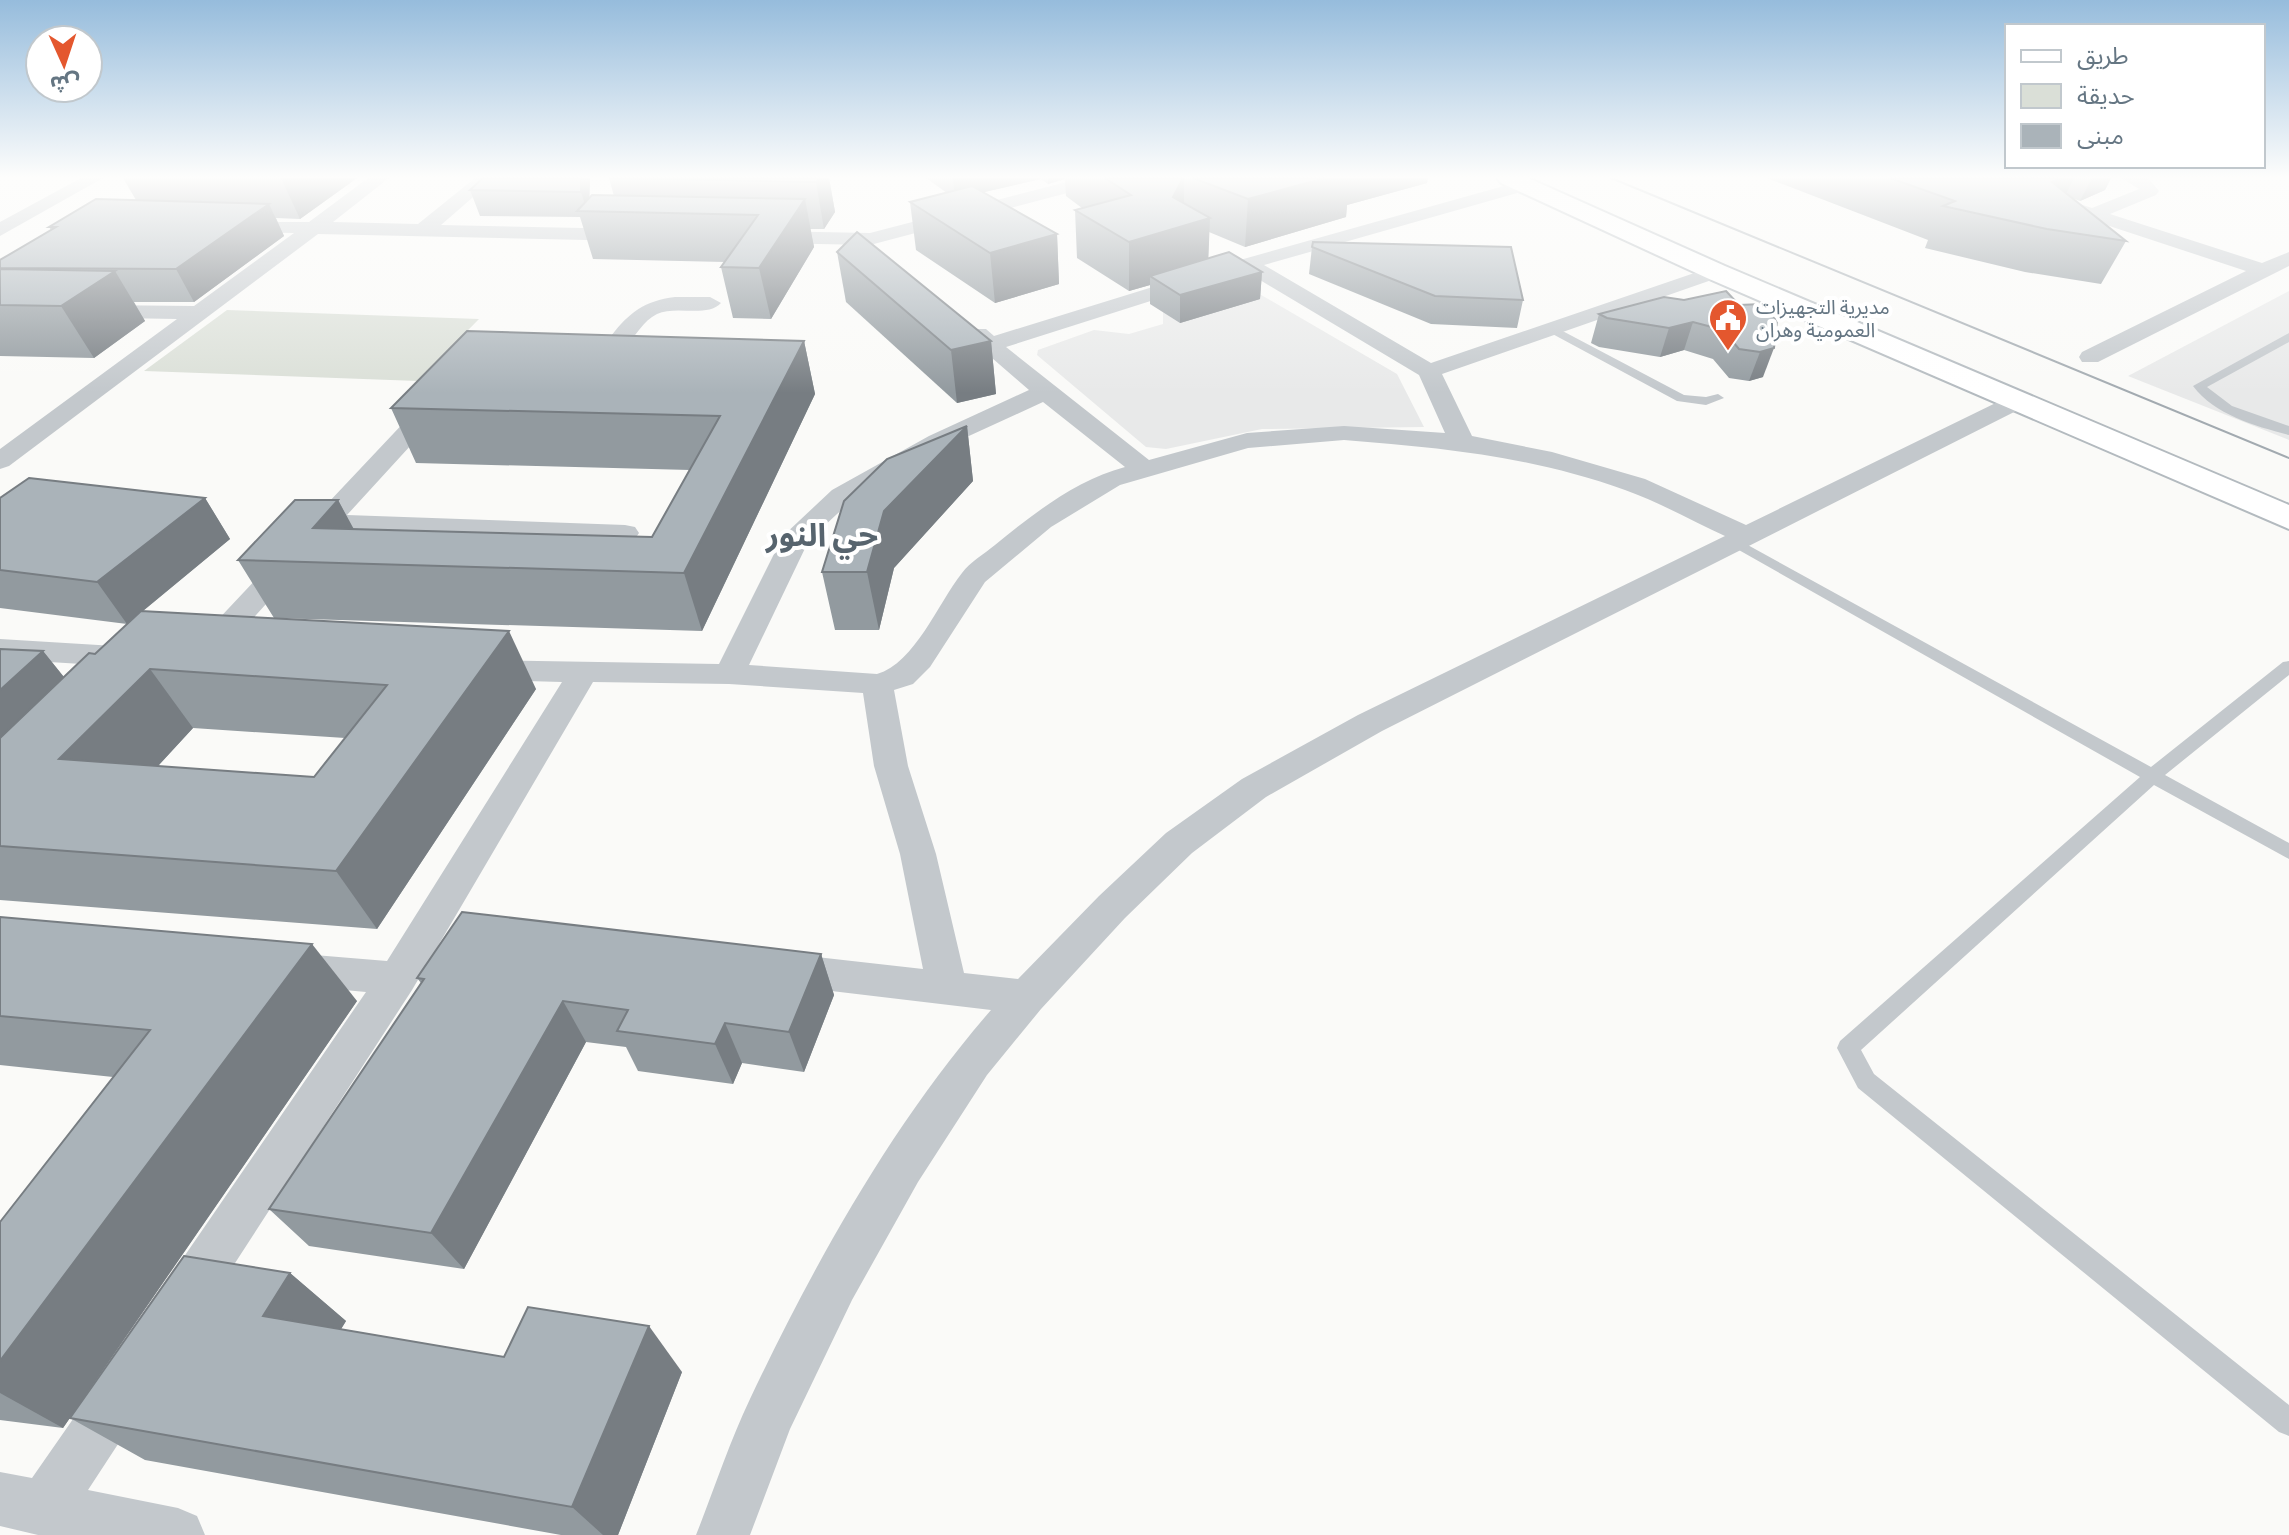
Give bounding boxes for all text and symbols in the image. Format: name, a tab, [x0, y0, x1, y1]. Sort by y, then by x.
north arrow	[24, 24, 104, 104]
legend	[2005, 24, 2265, 168]
text: طريق	[2077, 40, 2129, 71]
text: ش	[49, 70, 81, 99]
text: حديقة	[2077, 80, 2135, 109]
text: مبنى	[2077, 120, 2124, 149]
place label: مديرية التجهيزات العمومية وهران	[1756, 294, 1890, 342]
public building icon: مديرية التجهيزات العمومية وهران	[1707, 297, 1749, 352]
district label: حي النور	[764, 513, 878, 560]

